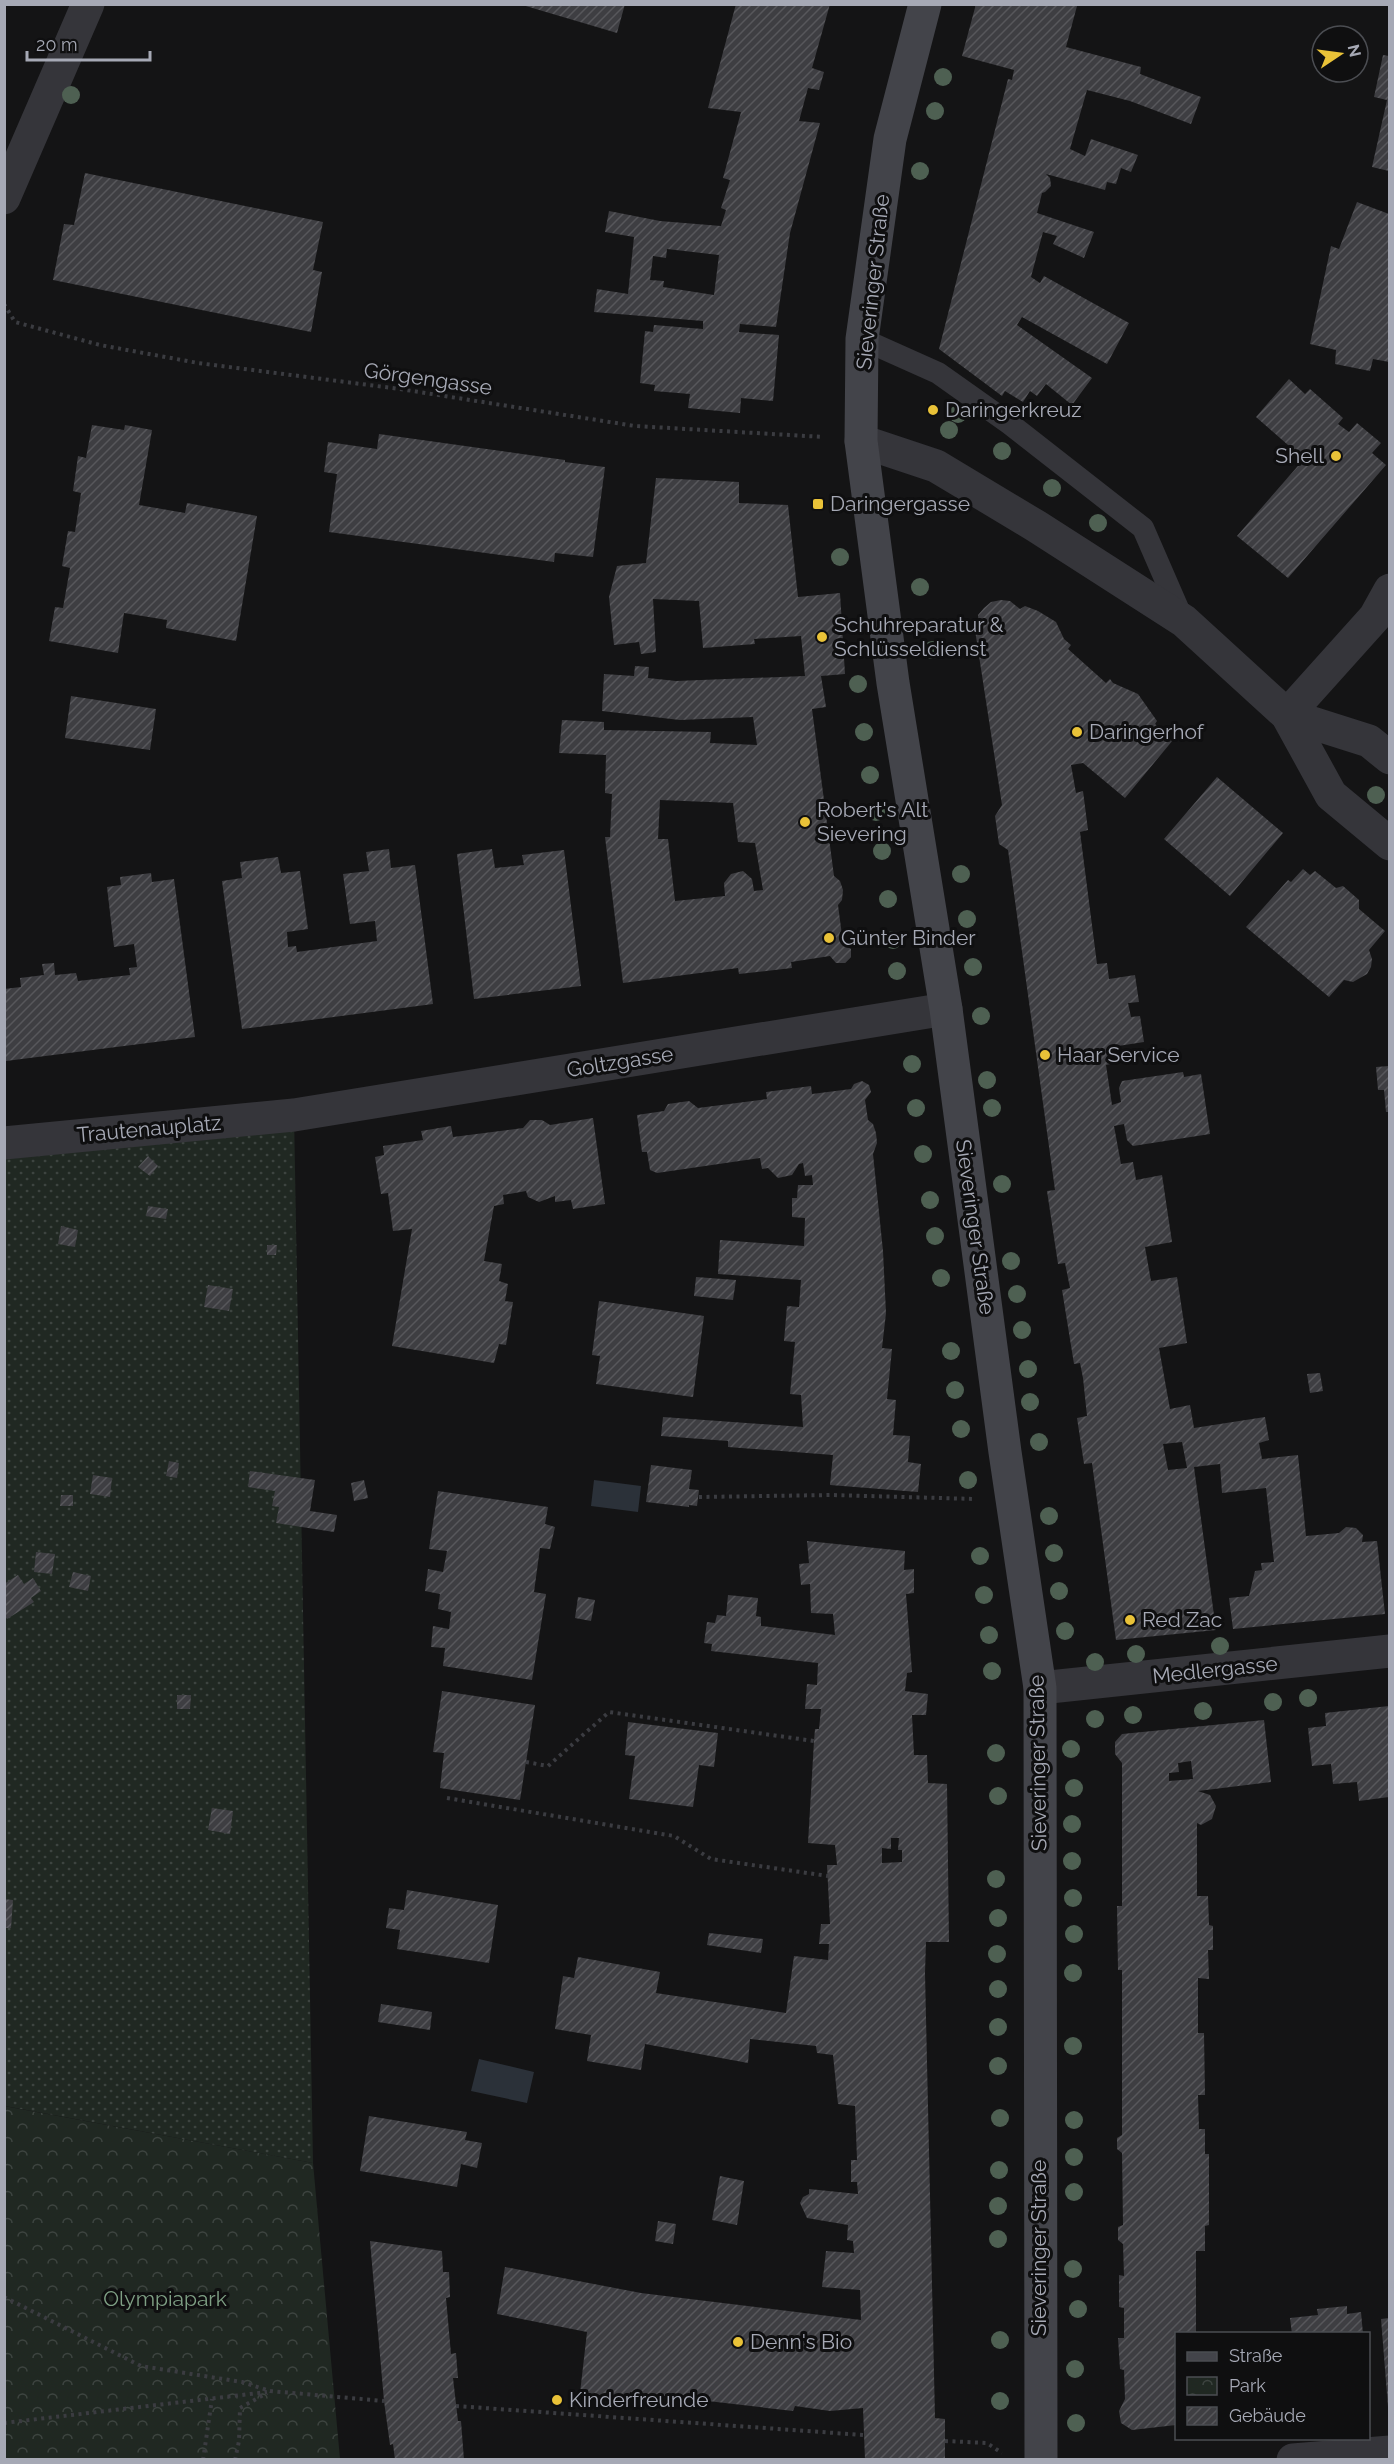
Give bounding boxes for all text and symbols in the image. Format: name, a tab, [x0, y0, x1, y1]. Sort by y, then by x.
scale bar	[27, 24, 150, 62]
north arrow	[1310, 24, 1370, 84]
text: 20 m	[36, 34, 78, 55]
text: N	[1343, 43, 1365, 59]
street label: Sieveringer Straße	[851, 193, 894, 371]
street label: Görgengasse	[362, 357, 494, 400]
place label: Daringerkreuz	[945, 397, 1082, 422]
marker: Daringerkreuz	[926, 403, 940, 417]
place label: Shell	[1275, 443, 1324, 468]
marker: Shell	[1329, 449, 1343, 463]
place label: Daringergasse	[830, 491, 970, 516]
marker: Daringergasse	[811, 497, 825, 511]
place label: Schuhreparatur & Schlüsseldienst	[834, 612, 1003, 661]
marker: Schuhreparatur & Schlüsseldienst	[815, 630, 829, 644]
place label: Daringerhof	[1089, 719, 1205, 744]
marker: Daringerhof	[1070, 725, 1084, 739]
place label: Robert's Alt Sievering	[817, 797, 928, 846]
marker: Robert's Alt Sievering	[798, 815, 812, 829]
place label: Günter Binder	[841, 925, 976, 950]
marker: Günter Binder	[822, 931, 836, 945]
street label: Goltzgasse	[565, 1041, 675, 1082]
place label: Haar Service	[1057, 1042, 1180, 1067]
marker: Haar Service	[1038, 1048, 1052, 1062]
street label: Trautenauplatz	[76, 1110, 222, 1147]
street label: Sieveringer Straße	[951, 1138, 1000, 1316]
place label: Red Zac	[1142, 1607, 1222, 1632]
marker: Red Zac	[1123, 1613, 1137, 1627]
street label: Medlergasse	[1151, 1650, 1279, 1689]
street label: Sieveringer Straße	[1023, 1675, 1052, 1851]
street label: Sieveringer Straße	[1026, 2160, 1051, 2336]
park label: Olympiapark	[103, 2286, 227, 2311]
place label: Denn's Bio	[750, 2329, 852, 2354]
legend	[1175, 2332, 1370, 2440]
marker: Denn's Bio	[731, 2335, 745, 2349]
text: Straße	[1229, 2345, 1283, 2366]
text: Park	[1229, 2375, 1266, 2396]
place label: Kinderfreunde	[569, 2387, 708, 2412]
marker: Kinderfreunde	[550, 2393, 564, 2407]
text: Gebäude	[1229, 2405, 1306, 2426]

